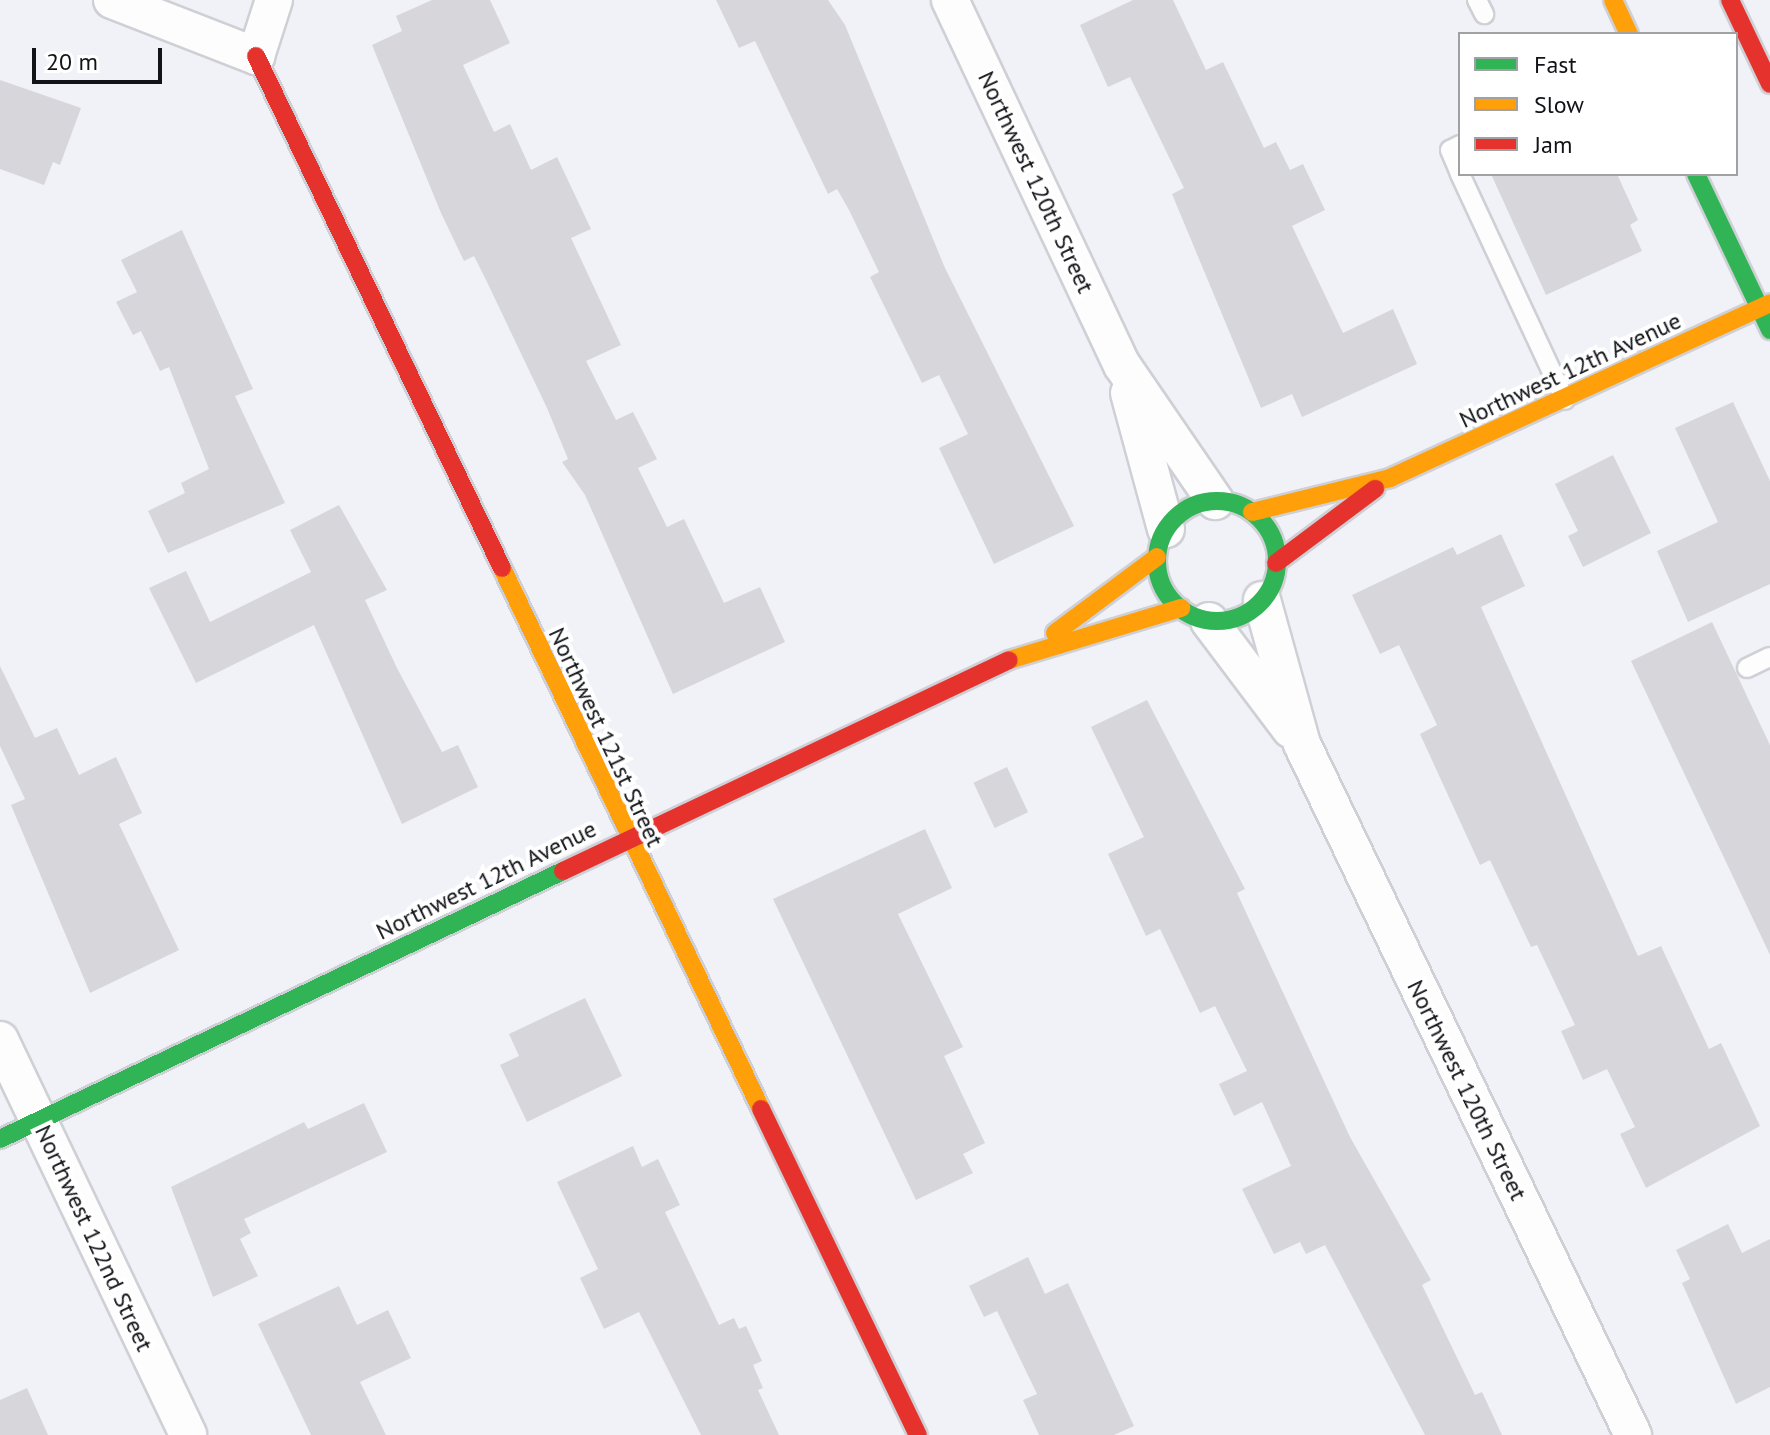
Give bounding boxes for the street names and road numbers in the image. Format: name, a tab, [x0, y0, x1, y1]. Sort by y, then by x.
street label: Northwest 120th Street	[972, 66, 1100, 298]
street label: Northwest 12th Avenue	[1454, 306, 1686, 434]
street label: Northwest 121st Street	[543, 623, 669, 851]
street label: Northwest 12th Avenue	[371, 814, 601, 946]
street label: Northwest 120th Street	[1401, 975, 1533, 1205]
street label: Northwest 122nd Street	[29, 1120, 159, 1356]

